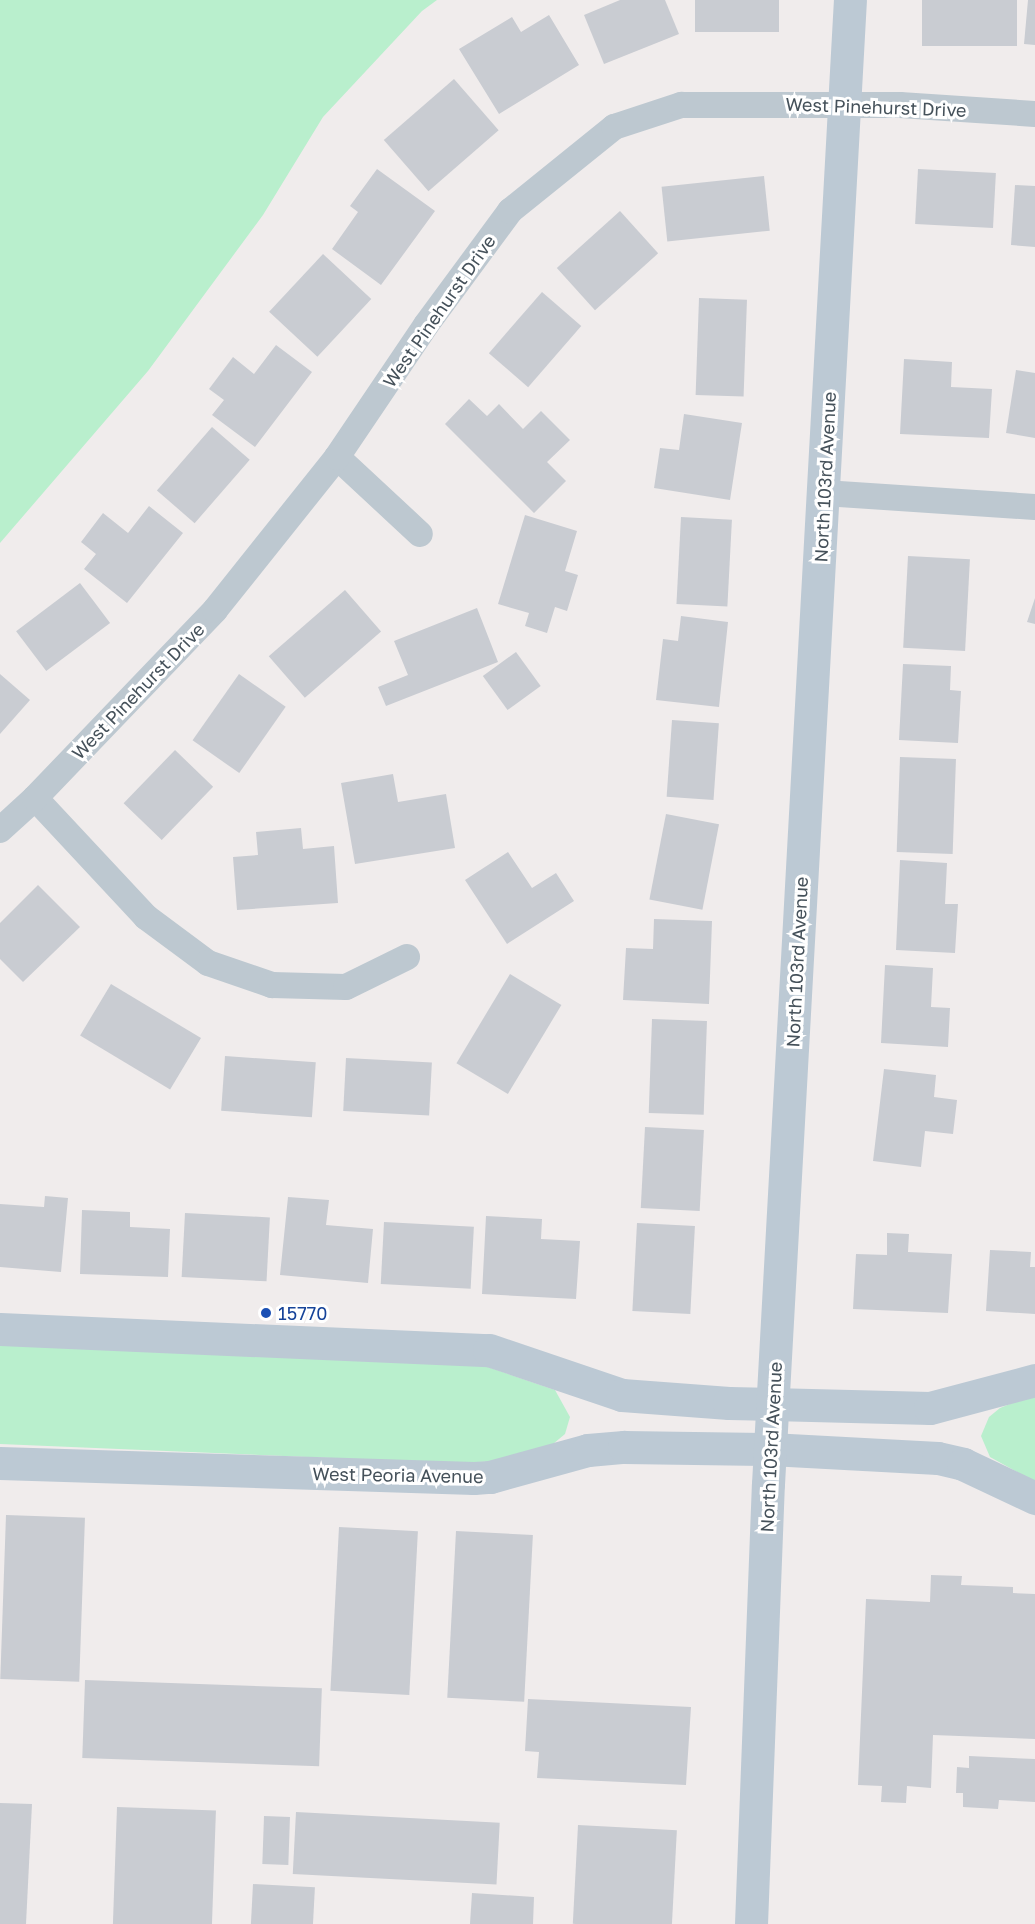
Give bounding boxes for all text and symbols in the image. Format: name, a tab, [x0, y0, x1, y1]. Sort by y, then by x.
street label: West Pinehurst Drive	[785, 93, 967, 121]
street label: West Pinehurst Drive	[378, 231, 500, 391]
street label: North 103rd Avenue	[810, 391, 840, 563]
street label: West Pinehurst Drive	[67, 618, 209, 764]
street label: North 103rd Avenue	[782, 876, 812, 1048]
place label: 15770	[278, 1302, 327, 1324]
marker: 15770	[259, 1306, 273, 1320]
street label: North 103rd Avenue	[756, 1361, 786, 1533]
street label: West Peoria Avenue	[312, 1463, 484, 1487]

